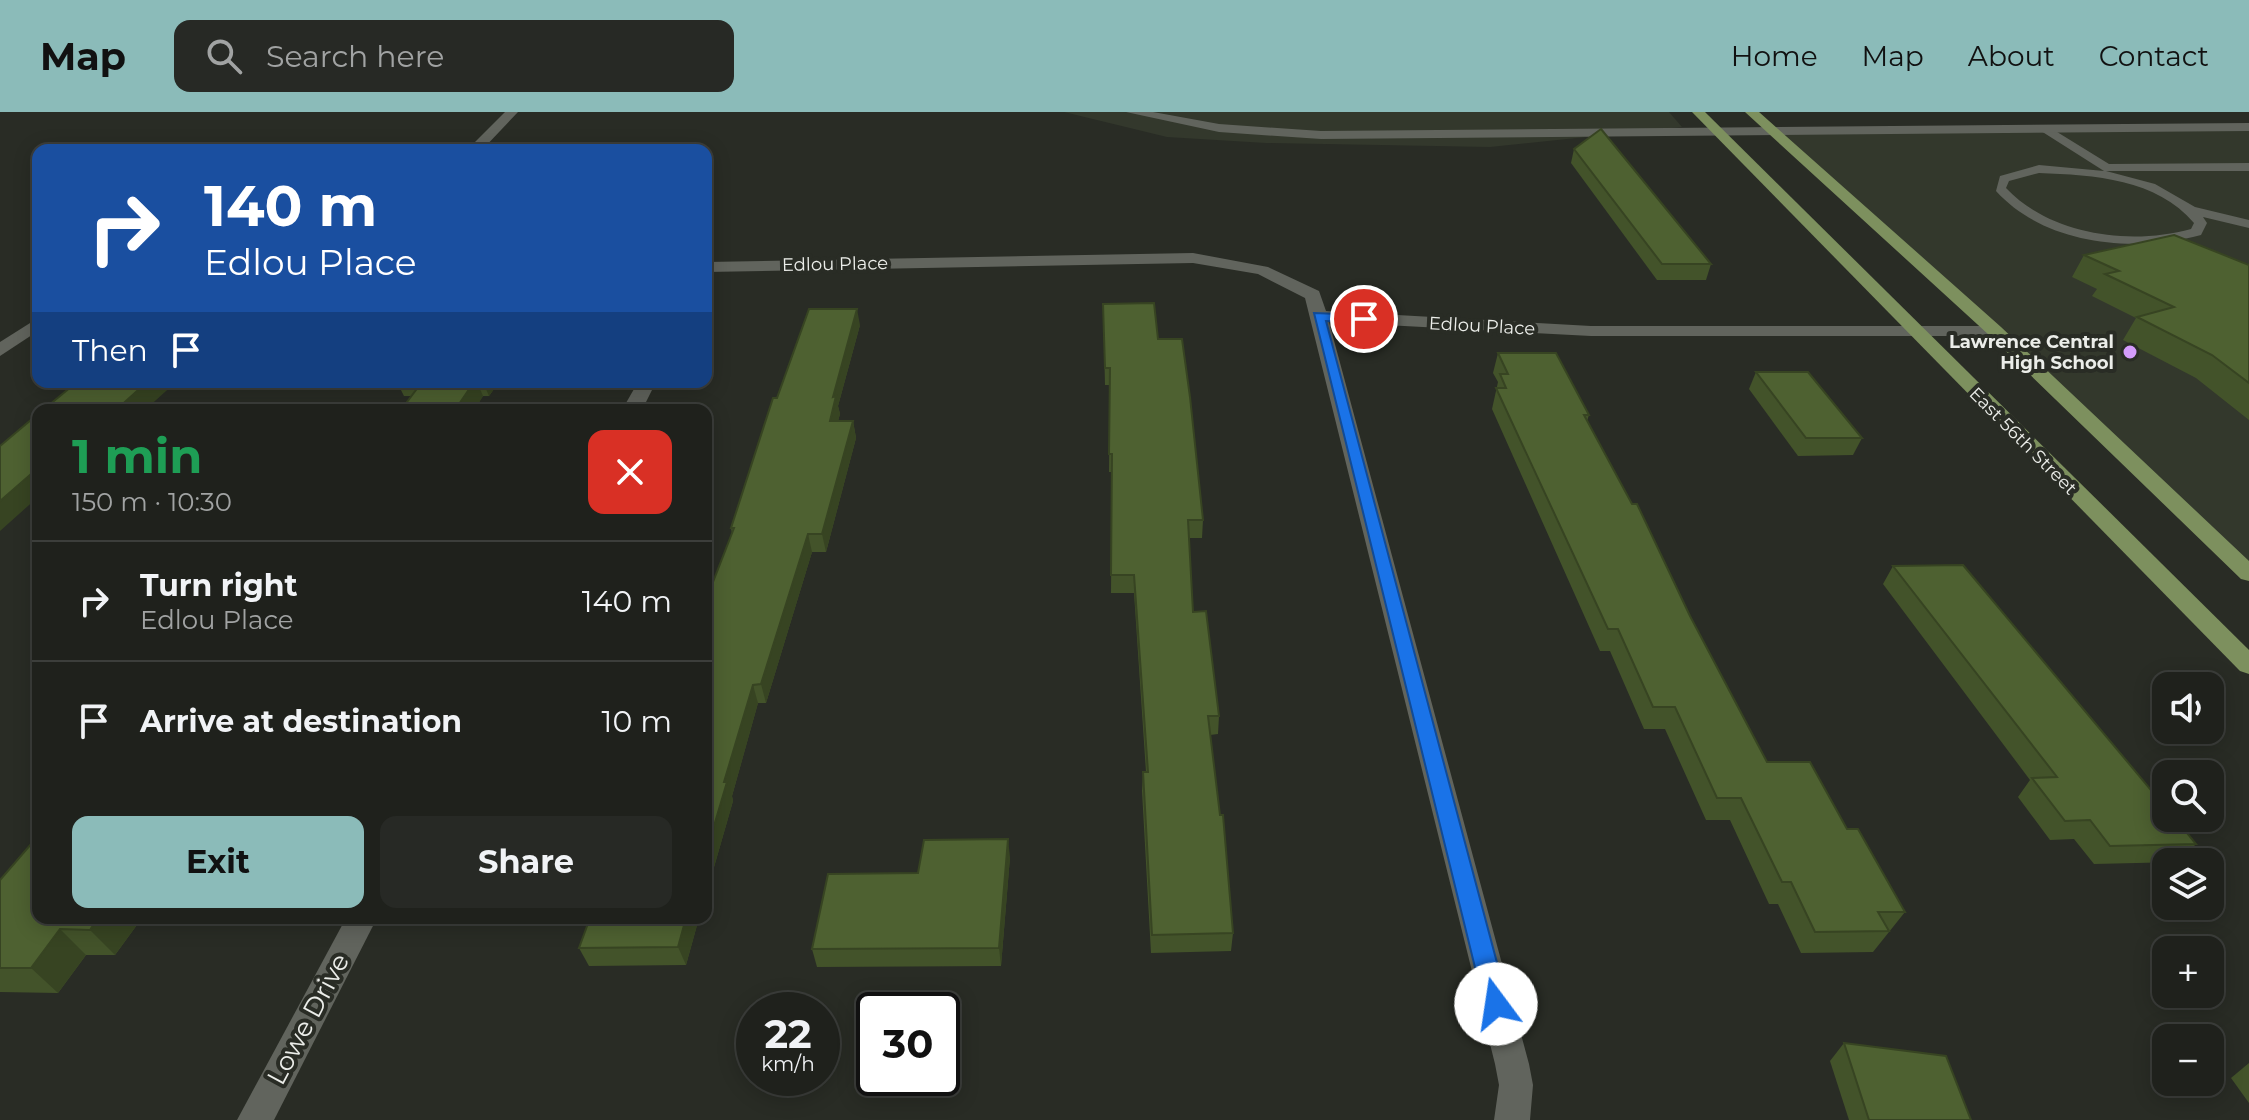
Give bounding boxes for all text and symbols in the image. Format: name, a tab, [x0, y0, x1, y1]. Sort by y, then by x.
search box	[174, 20, 734, 92]
text: Map	[40, 33, 126, 80]
icon: search	[202, 34, 246, 78]
text: Search here	[266, 38, 444, 75]
text: Home	[1731, 39, 1818, 73]
text: Map	[1862, 39, 1924, 73]
text: About	[1968, 39, 2055, 73]
text: Contact	[2099, 39, 2209, 73]
text: 140 m	[204, 172, 377, 240]
icon: right	[72, 176, 176, 280]
text: Edlou Place	[204, 240, 417, 284]
street label: Edlou Place	[782, 252, 888, 276]
pin	[1330, 285, 1398, 353]
icon: arrive	[1342, 297, 1386, 341]
street label: Edlou Place	[1428, 312, 1536, 340]
icon: arrive	[164, 328, 208, 372]
place label: Lawrence Central High School	[1949, 331, 2114, 374]
text: Then	[72, 332, 148, 369]
marker: Lawrence Central High School	[2121, 343, 2139, 361]
street label: East 56th Street	[1965, 383, 2081, 499]
text: 1 min	[72, 427, 202, 485]
button: close	[588, 430, 672, 514]
text: 150 m · 10:30	[72, 486, 232, 518]
text: Turn right	[140, 567, 297, 604]
icon: right	[72, 579, 116, 623]
text: 140 m	[582, 583, 672, 620]
text: Edlou Place	[140, 604, 294, 636]
map controls	[2152, 672, 2224, 1096]
button: sound	[2152, 672, 2224, 744]
icon: arrive	[72, 699, 116, 743]
text: Arrive at destination	[140, 703, 462, 740]
text: 10 m	[602, 703, 672, 740]
button: search	[2152, 760, 2224, 832]
button: Exit	[72, 816, 364, 908]
button: Share	[380, 816, 672, 908]
button: layers	[2152, 848, 2224, 920]
button: +	[2152, 936, 2224, 1008]
street label: Lowe Drive	[260, 948, 356, 1090]
position arrow	[1454, 962, 1538, 1046]
speed limit sign: 30	[856, 992, 960, 1096]
text: 22	[764, 1009, 812, 1058]
button: −	[2152, 1024, 2224, 1096]
text: km/h	[761, 1052, 815, 1076]

